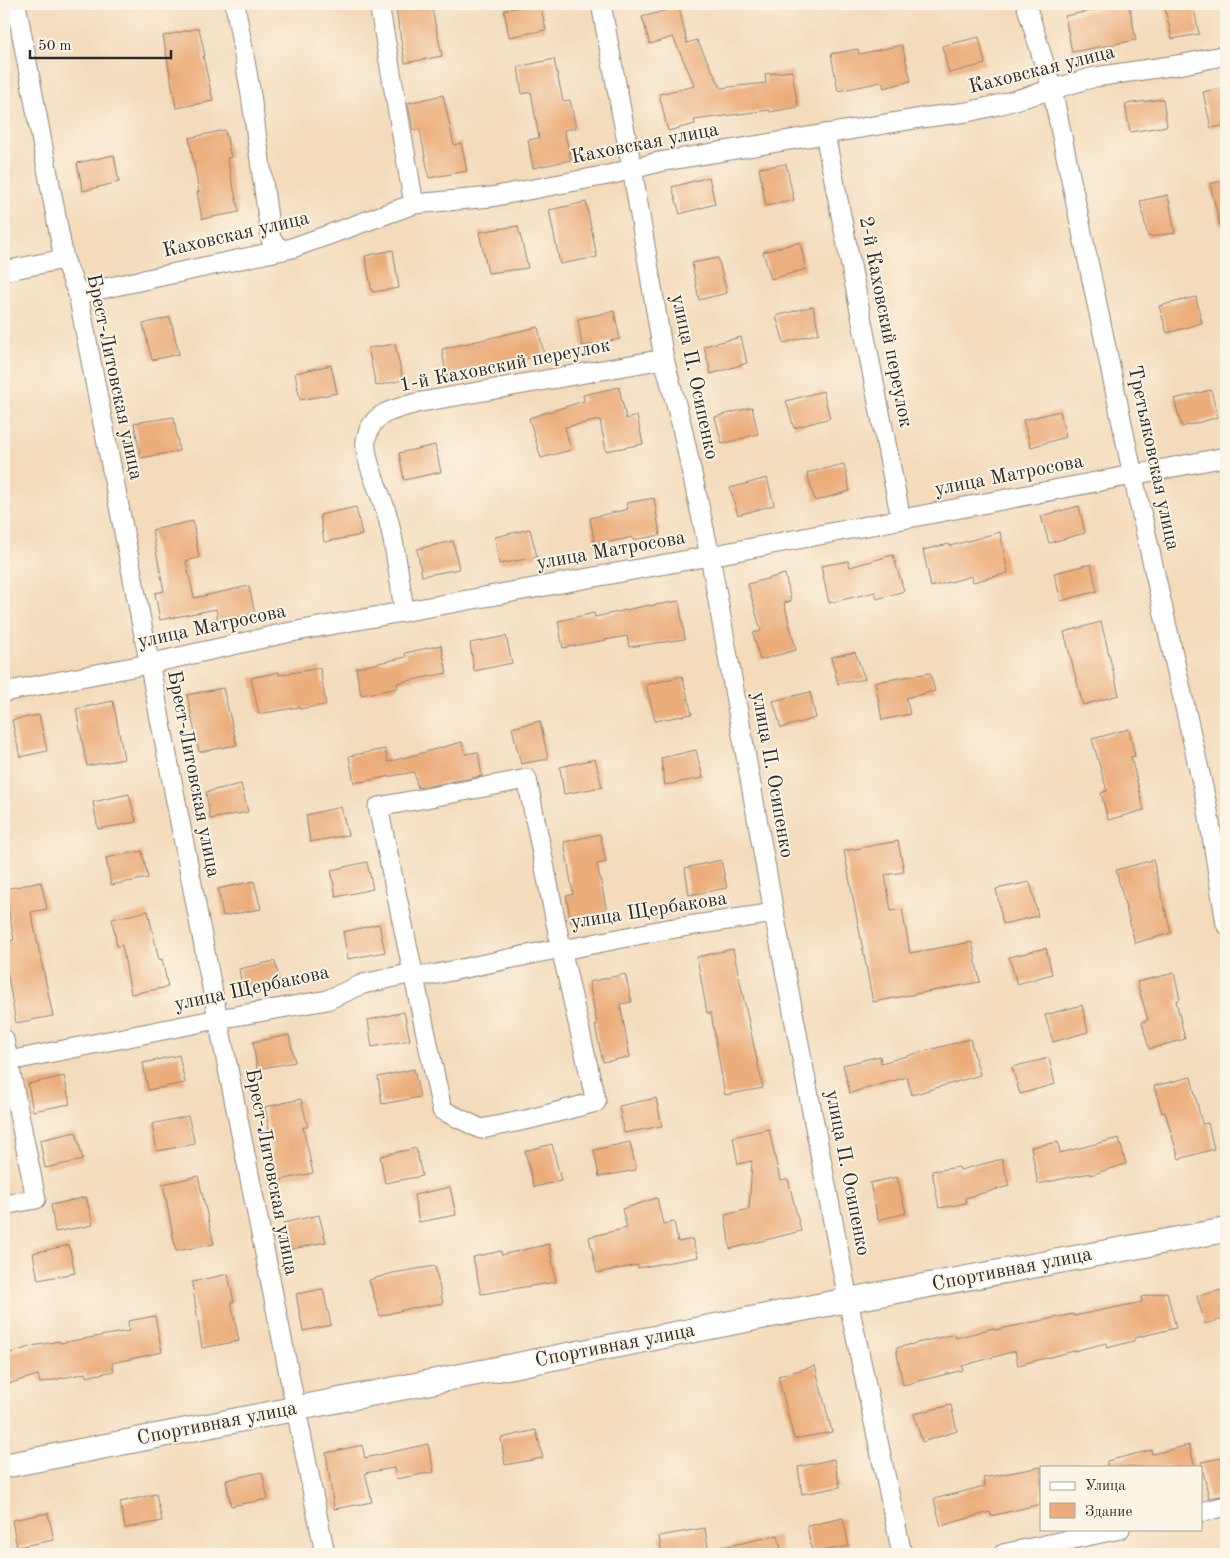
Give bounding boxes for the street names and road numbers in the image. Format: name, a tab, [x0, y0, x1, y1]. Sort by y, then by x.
street label: Каховская улица	[967, 42, 1117, 98]
street label: Каховская улица	[570, 120, 720, 168]
street label: Каховская улица	[161, 208, 311, 262]
street label: 2-й Каховский переулок	[855, 215, 915, 429]
street label: Брест-Литовская улица	[82, 272, 146, 482]
street label: улица П. Осипенко	[667, 293, 721, 461]
street label: 1-й Каховский переулок	[398, 336, 612, 396]
street label: Третьяковская улица	[1124, 364, 1182, 552]
street label: улица Матросова	[933, 452, 1085, 500]
street label: улица Матросова	[535, 528, 687, 574]
street label: улица Матросова	[136, 601, 288, 653]
street label: Брест-Литовская улица	[163, 669, 223, 879]
street label: улица П. Осипенко	[748, 690, 796, 860]
street label: улица Щербакова	[569, 889, 729, 933]
street label: улица Щербакова	[173, 963, 331, 1015]
street label: Брест-Литовская улица	[241, 1067, 301, 1277]
street label: улица П. Осипенко	[821, 1088, 873, 1258]
street label: Спортивная улица	[930, 1245, 1094, 1295]
street label: Спортивная улица	[533, 1321, 697, 1371]
street label: Спортивная улица	[135, 1399, 299, 1449]

